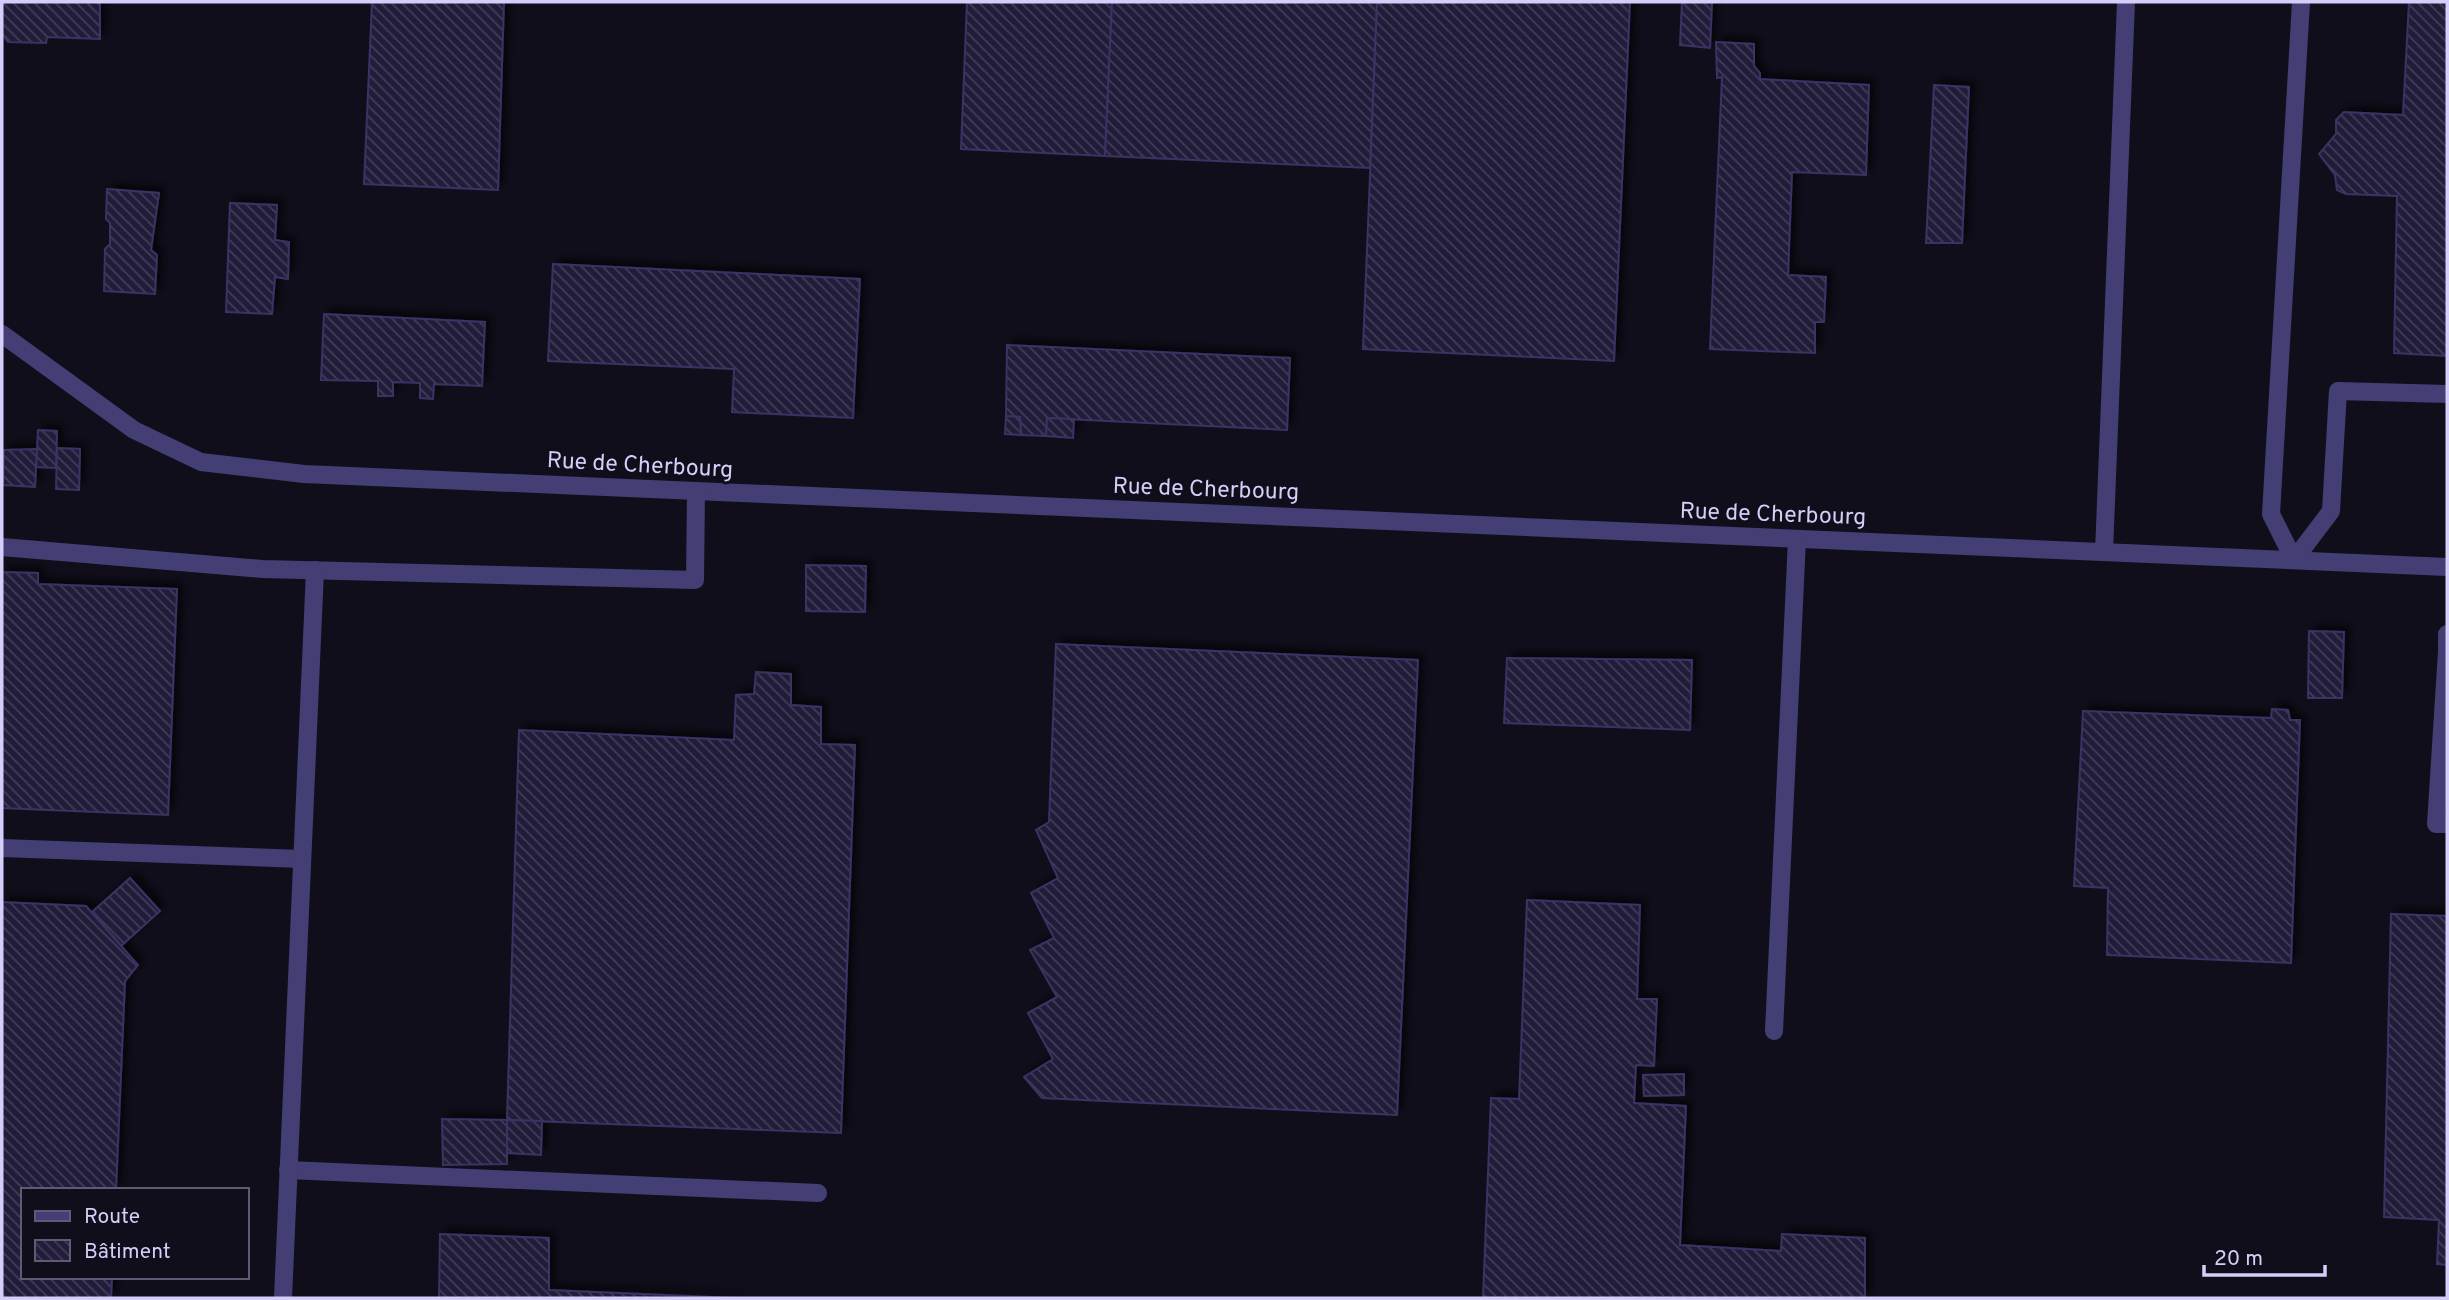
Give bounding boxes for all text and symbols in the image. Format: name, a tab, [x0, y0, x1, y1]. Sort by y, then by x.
street label: Rue de Cherbourg	[546, 447, 734, 486]
street label: Rue de Cherbourg	[1112, 473, 1300, 508]
street label: Rue de Cherbourg	[1679, 498, 1867, 533]
legend	[21, 1188, 248, 1279]
text: Route	[84, 1204, 140, 1231]
scale bar	[2204, 1234, 2325, 1278]
text: Bâtiment	[84, 1239, 171, 1266]
text: 20 m	[2214, 1246, 2263, 1273]

